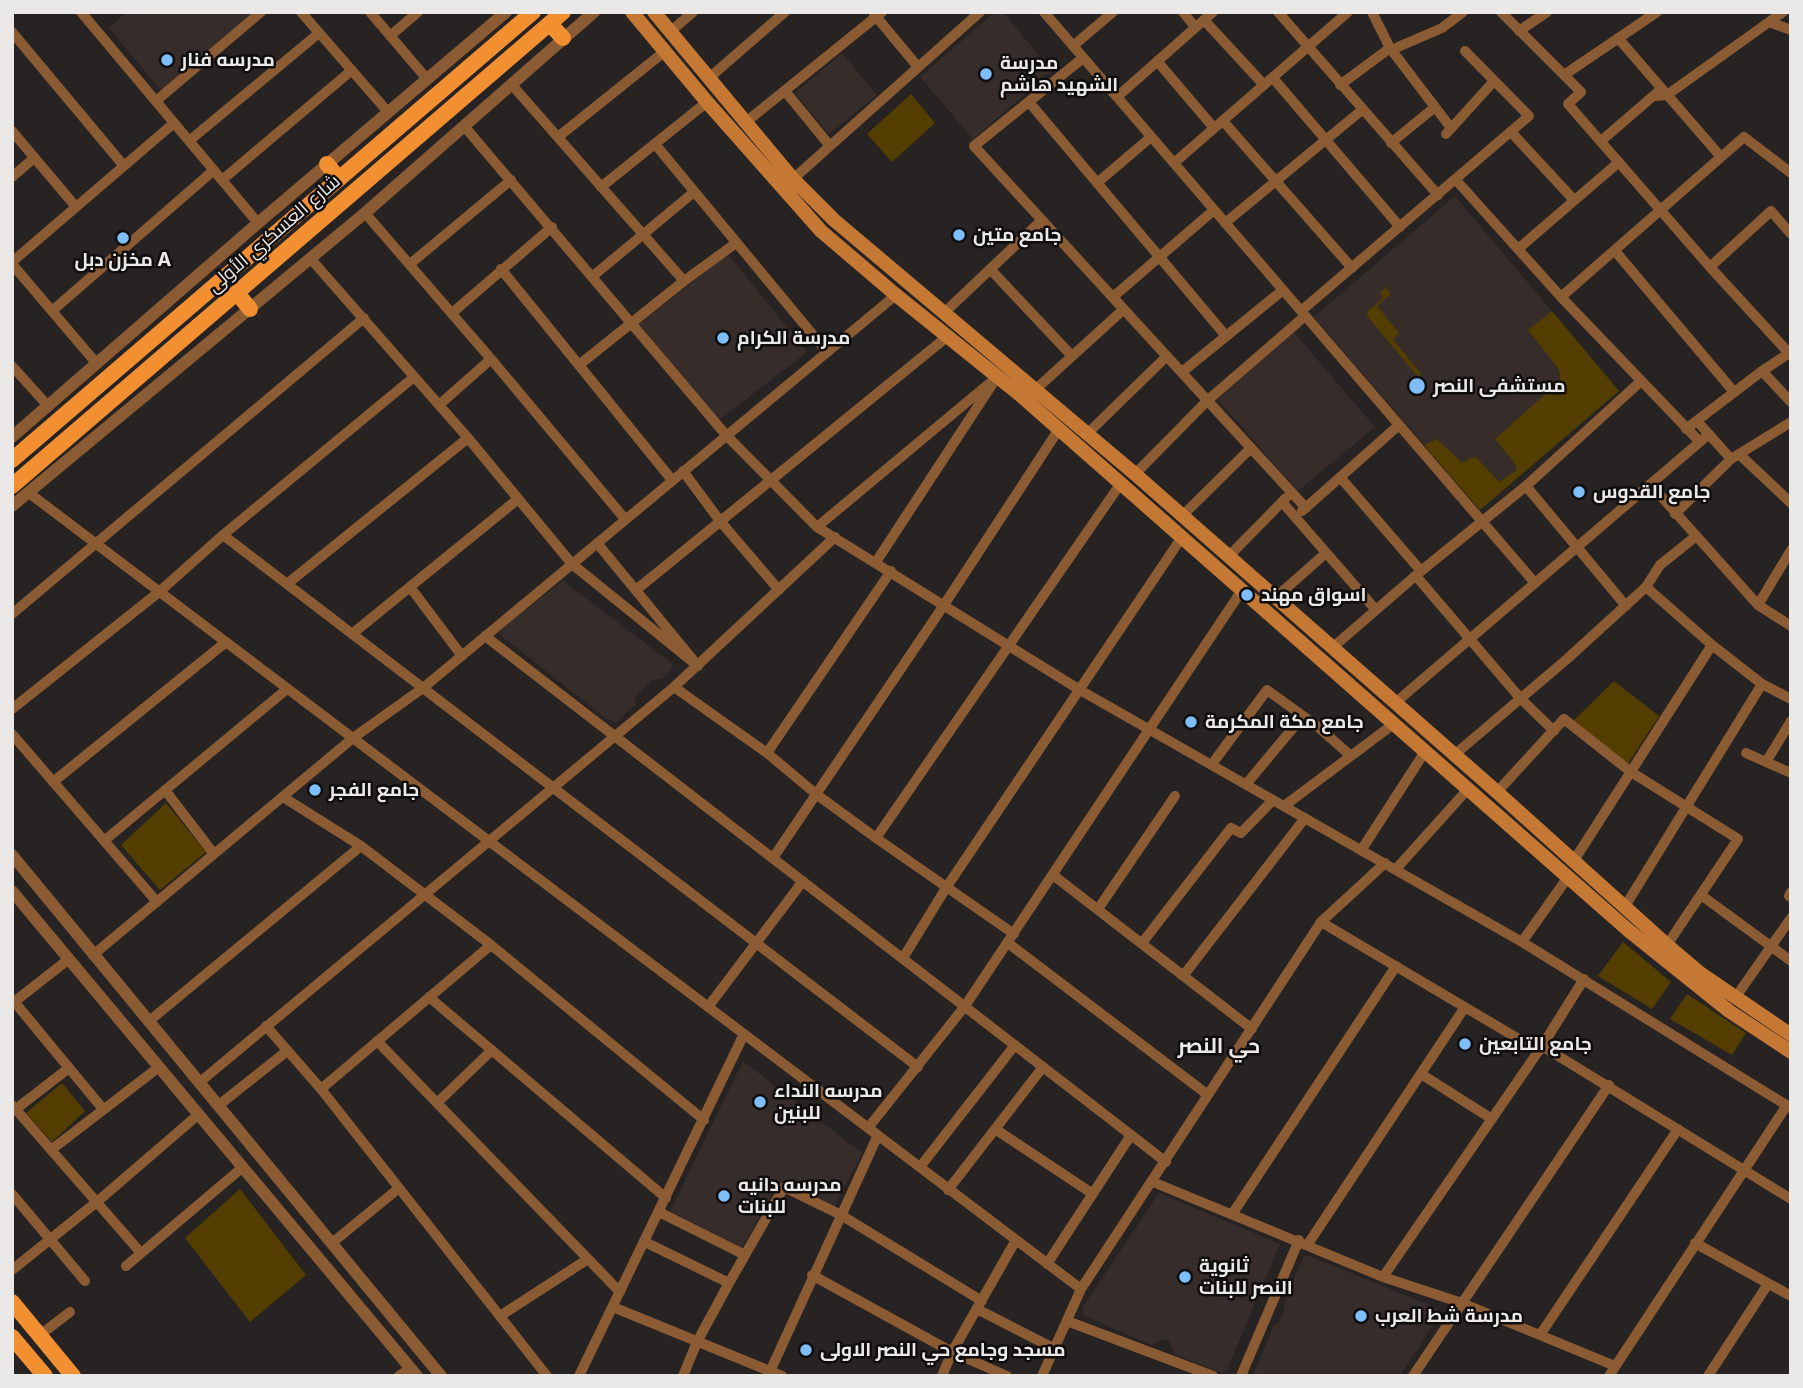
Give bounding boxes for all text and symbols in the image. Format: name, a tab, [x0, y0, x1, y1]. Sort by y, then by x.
place label: مدرسه فنار	[181, 49, 275, 71]
marker: مدرسه فنار	[159, 52, 175, 68]
place label: مدرسة الشهيد هاشم	[1000, 52, 1118, 96]
marker: مدرسة الشهيد هاشم	[978, 66, 994, 82]
street label: شارع العسكري الأولى	[203, 170, 345, 298]
place label: جامع متين	[973, 224, 1061, 246]
marker: جامع متين	[951, 227, 967, 243]
marker: مخزن دبل A	[115, 230, 131, 246]
place label: مخزن دبل A	[74, 249, 172, 271]
place label: مدرسة الكرام	[737, 327, 850, 349]
marker: مدرسة الكرام	[715, 330, 731, 346]
place label: مستشفى النصر	[1433, 375, 1565, 397]
marker: مستشفى النصر	[1407, 376, 1427, 396]
place label: جامع القدوس	[1593, 481, 1711, 503]
marker: جامع القدوس	[1571, 484, 1587, 500]
place label: اسواق مهند	[1261, 584, 1366, 606]
marker: اسواق مهند	[1239, 587, 1255, 603]
place label: جامع مكة المكرمة	[1205, 711, 1364, 733]
marker: جامع مكة المكرمة	[1183, 714, 1199, 730]
place label: جامع الفجر	[329, 779, 419, 801]
marker: جامع الفجر	[307, 782, 323, 798]
place label: جامع التابعين	[1479, 1033, 1592, 1055]
district label: حي النصر	[1178, 1034, 1260, 1060]
marker: جامع التابعين	[1457, 1036, 1473, 1052]
place label: مدرسه النداء للبنين	[774, 1080, 883, 1124]
marker: مدرسه النداء للبنين	[752, 1094, 768, 1110]
place label: مدرسه دانيه للبنات	[738, 1174, 842, 1218]
marker: مدرسه دانيه للبنات	[716, 1188, 732, 1204]
place label: ثانوية النصر للبنات	[1199, 1255, 1293, 1299]
marker: ثانوية النصر للبنات	[1177, 1269, 1193, 1285]
place label: مدرسة شط العرب	[1375, 1305, 1523, 1327]
marker: مدرسة شط العرب	[1353, 1308, 1369, 1324]
place label: مسجد وجامع حي النصر الاولى	[820, 1339, 1066, 1361]
marker: مسجد وجامع حي النصر الاولى	[798, 1342, 814, 1358]

